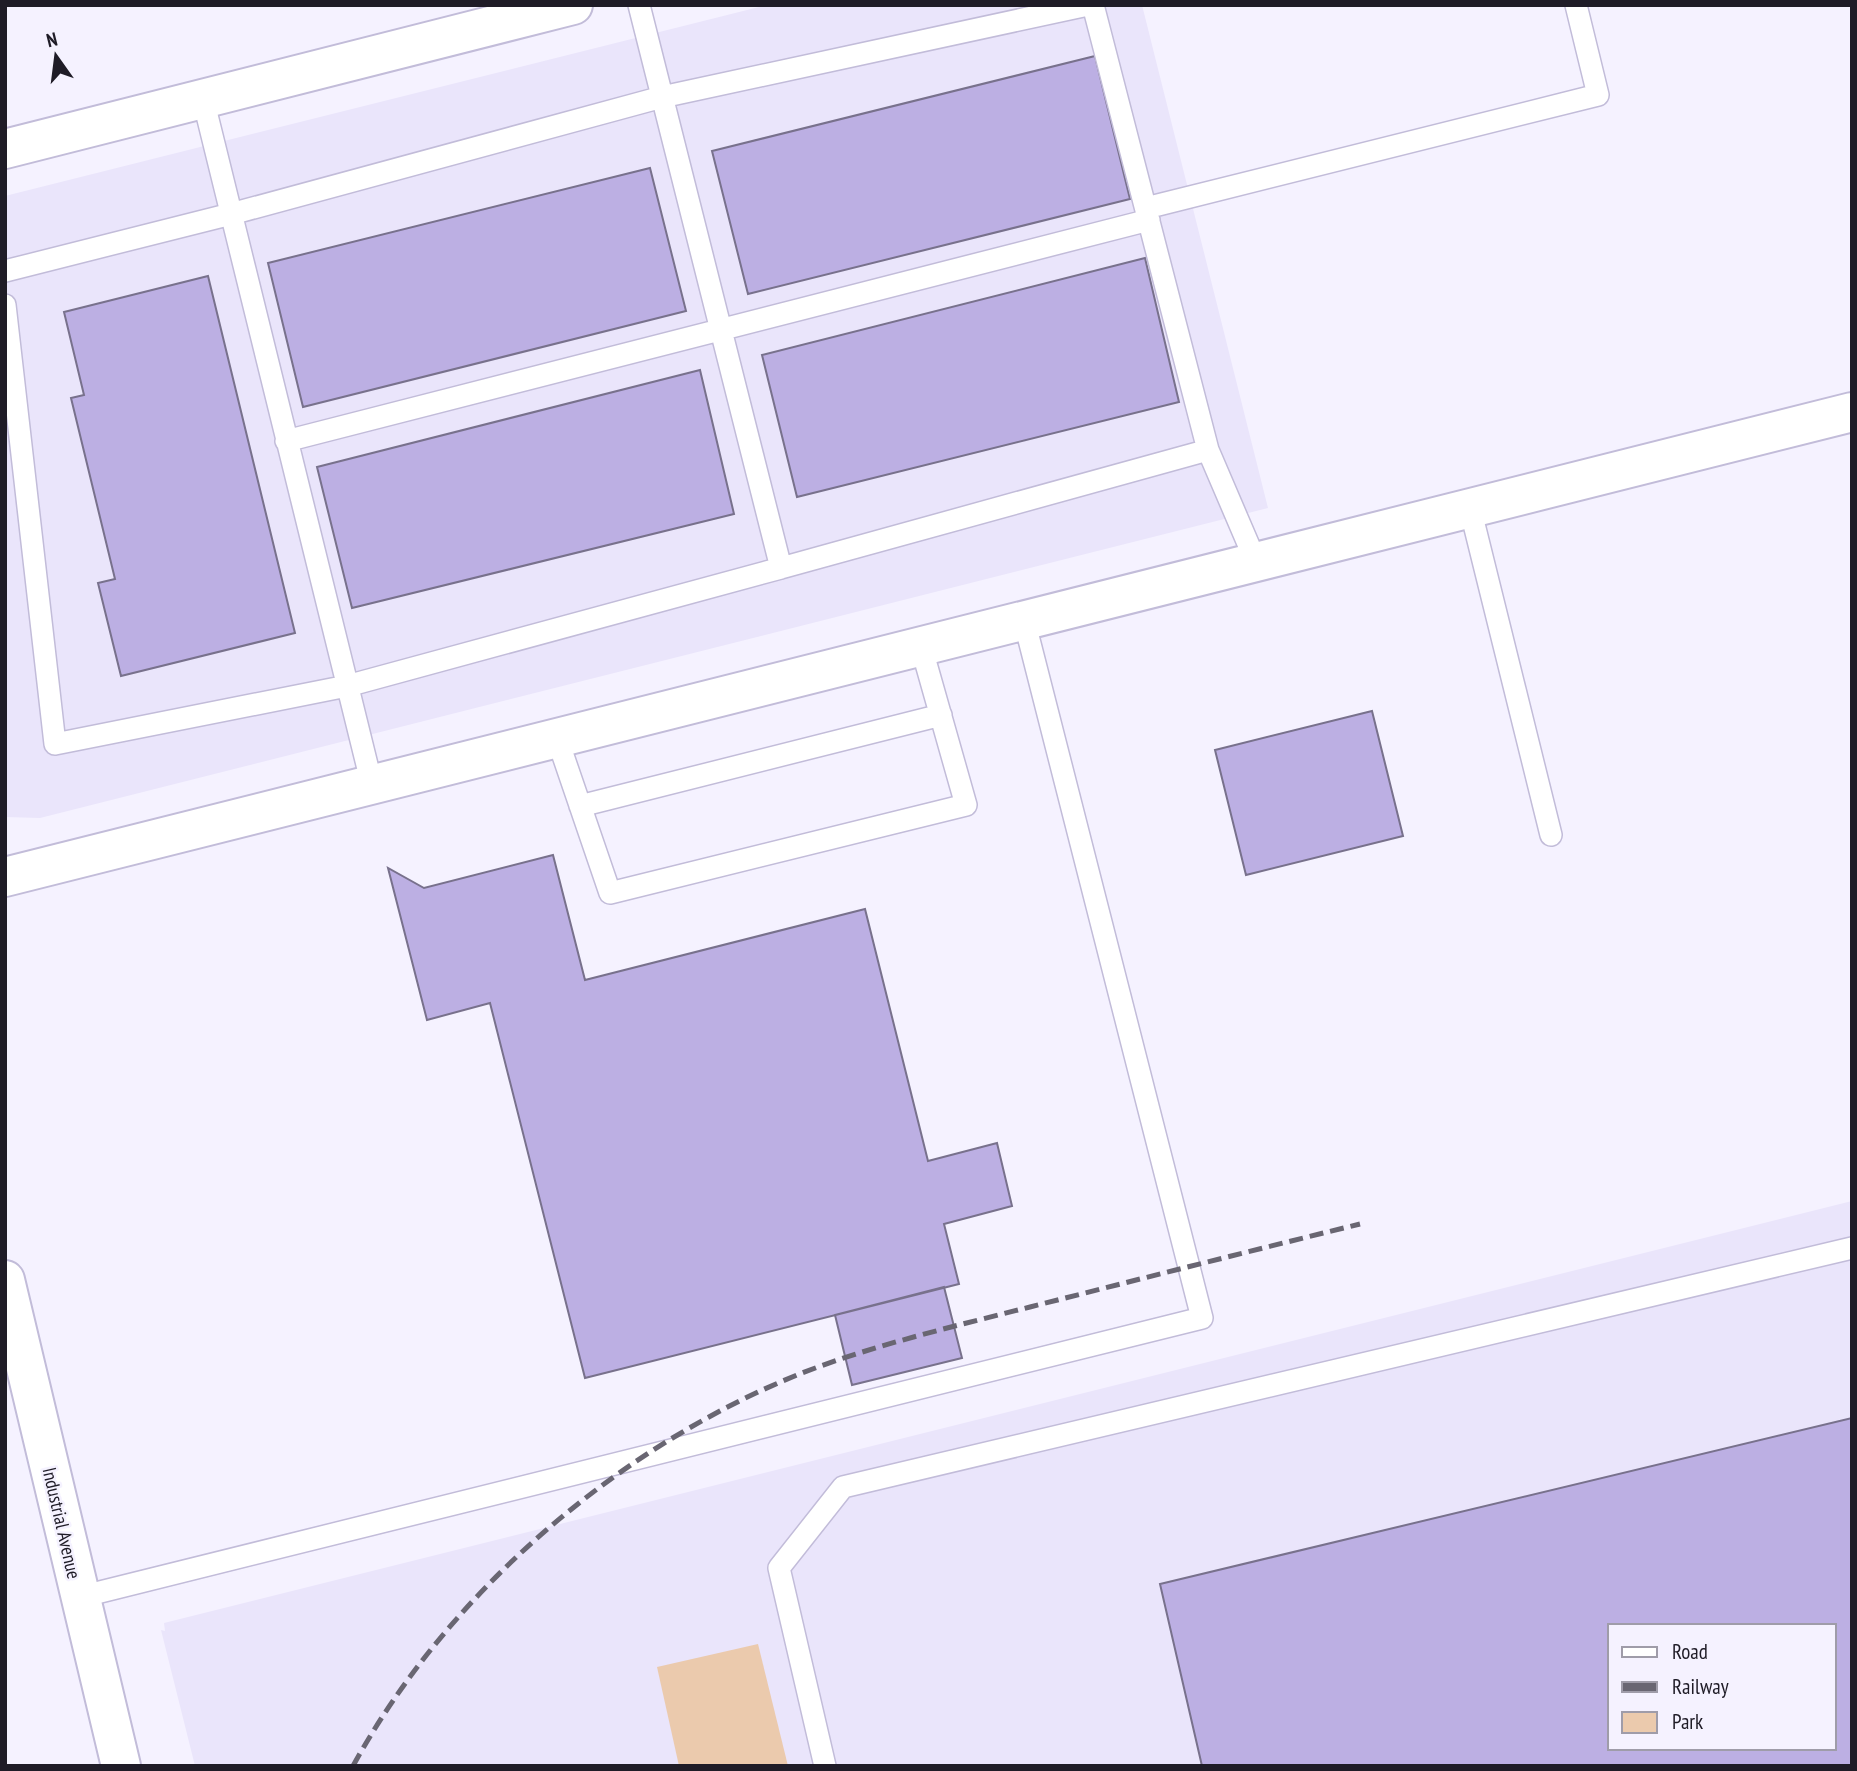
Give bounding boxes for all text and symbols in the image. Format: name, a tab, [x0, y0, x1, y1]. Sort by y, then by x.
north arrow	[21, 21, 91, 91]
text: N	[44, 27, 60, 52]
street label: Industrial Avenue	[38, 1465, 87, 1581]
legend	[1608, 1624, 1836, 1750]
text: Road	[1672, 1638, 1708, 1665]
text: Railway	[1672, 1673, 1729, 1700]
text: Park	[1672, 1708, 1703, 1735]

